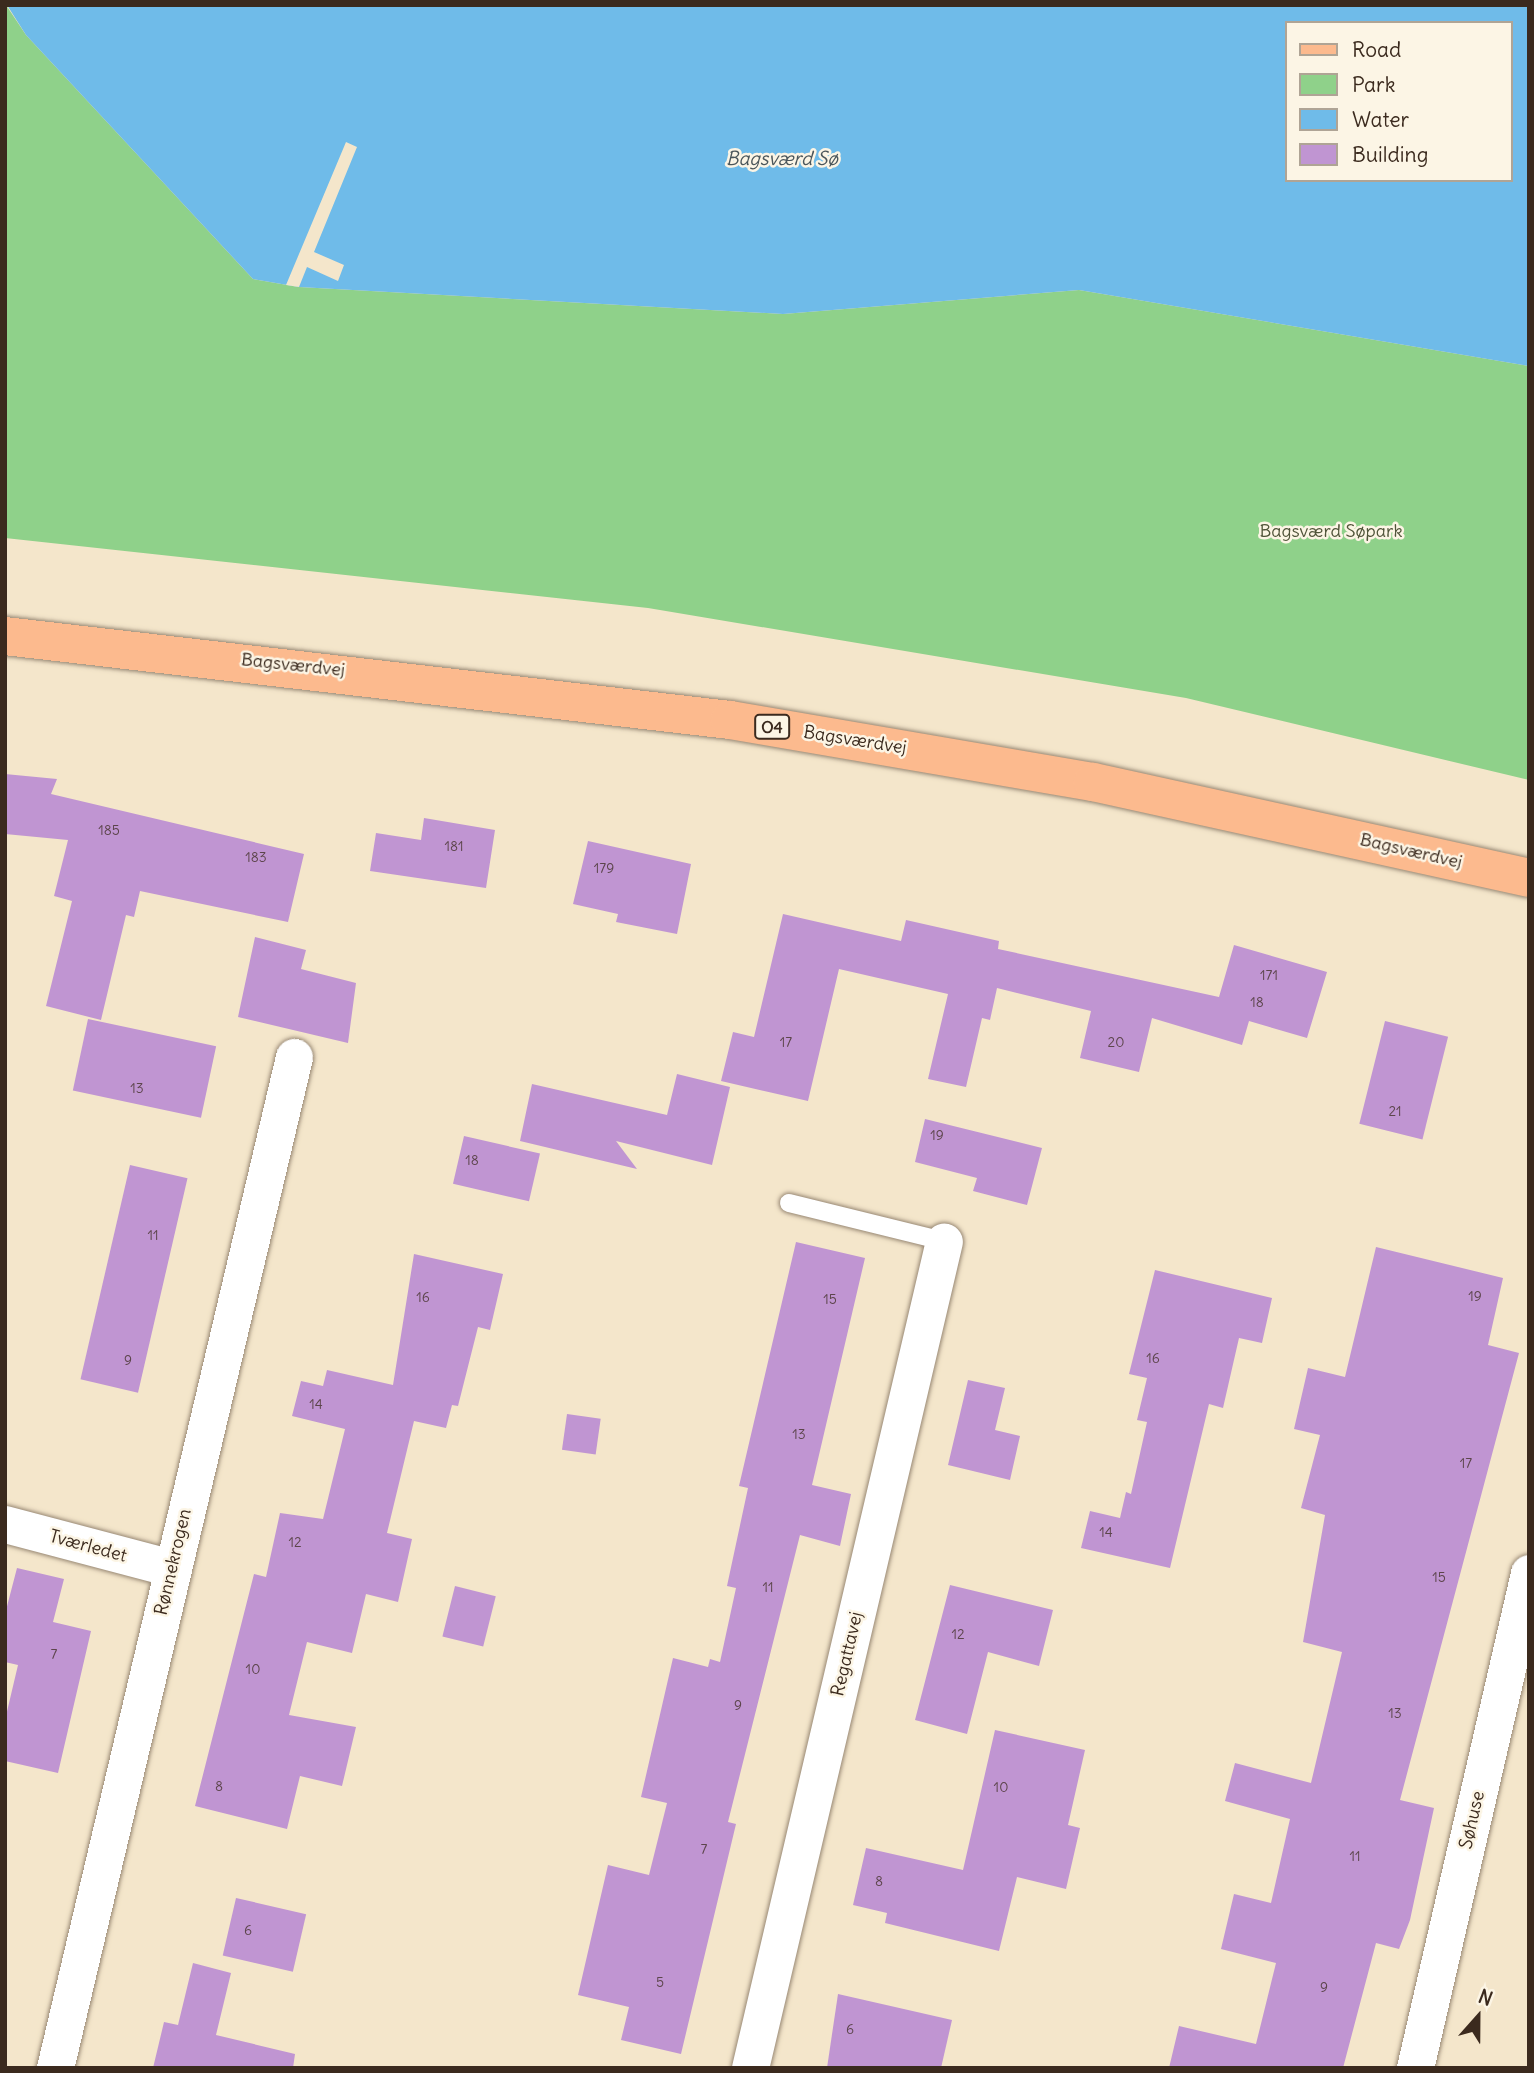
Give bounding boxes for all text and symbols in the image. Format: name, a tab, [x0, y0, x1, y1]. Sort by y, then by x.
legend	[1286, 21, 1513, 182]
text: Road	[1352, 36, 1401, 63]
text: Park	[1352, 71, 1395, 98]
text: Water	[1352, 106, 1409, 133]
text: Building	[1352, 141, 1428, 168]
water label: Bagsværd Sø	[726, 148, 838, 170]
park label: Bagsværd Søpark	[1259, 520, 1403, 542]
street label: Bagsværdvej	[240, 649, 346, 681]
road number: O4	[753, 714, 791, 740]
street label: Bagsværdvej	[802, 721, 908, 759]
house number: 185	[98, 822, 120, 838]
street label: Bagsværdvej	[1358, 829, 1464, 873]
house number: 181	[444, 838, 464, 854]
house number: 183	[245, 849, 267, 865]
house number: 179	[594, 860, 614, 876]
house number: 171	[1260, 967, 1278, 983]
house number: 18	[1250, 994, 1264, 1010]
house number: 17	[780, 1034, 792, 1050]
house number: 20	[1108, 1034, 1124, 1050]
house number: 13	[130, 1080, 144, 1096]
house number: 21	[1388, 1103, 1402, 1119]
house number: 19	[930, 1127, 944, 1143]
house number: 18	[465, 1152, 479, 1168]
house number: 11	[147, 1227, 159, 1243]
house number: 19	[1468, 1288, 1482, 1304]
house number: 16	[416, 1289, 430, 1305]
house number: 15	[823, 1291, 837, 1307]
house number: 16	[1146, 1350, 1160, 1366]
house number: 9	[124, 1352, 132, 1368]
house number: 14	[309, 1396, 323, 1412]
house number: 13	[792, 1426, 806, 1442]
house number: 17	[1460, 1455, 1472, 1471]
street label: Rønnekrogen	[150, 1507, 196, 1617]
house number: 14	[1099, 1524, 1113, 1540]
street label: Tværledet	[47, 1525, 129, 1567]
house number: 12	[288, 1534, 302, 1550]
house number: 15	[1432, 1569, 1446, 1585]
house number: 11	[762, 1579, 774, 1595]
street label: Regattavej	[827, 1610, 867, 1698]
house number: 12	[951, 1626, 965, 1642]
house number: 7	[51, 1646, 57, 1662]
house number: 10	[246, 1661, 260, 1677]
house number: 9	[734, 1697, 742, 1713]
house number: 13	[1388, 1705, 1402, 1721]
house number: 8	[215, 1778, 223, 1794]
house number: 10	[994, 1779, 1008, 1795]
street label: Søhuse	[1455, 1789, 1489, 1851]
house number: 7	[701, 1841, 707, 1857]
house number: 11	[1349, 1848, 1361, 1864]
house number: 8	[875, 1873, 883, 1889]
house number: 6	[244, 1922, 252, 1938]
house number: 5	[656, 1974, 664, 1990]
house number: 9	[1320, 1979, 1328, 1995]
north arrow	[1443, 1982, 1513, 2052]
text: N	[1475, 1984, 1496, 2011]
house number: 6	[846, 2021, 854, 2037]

